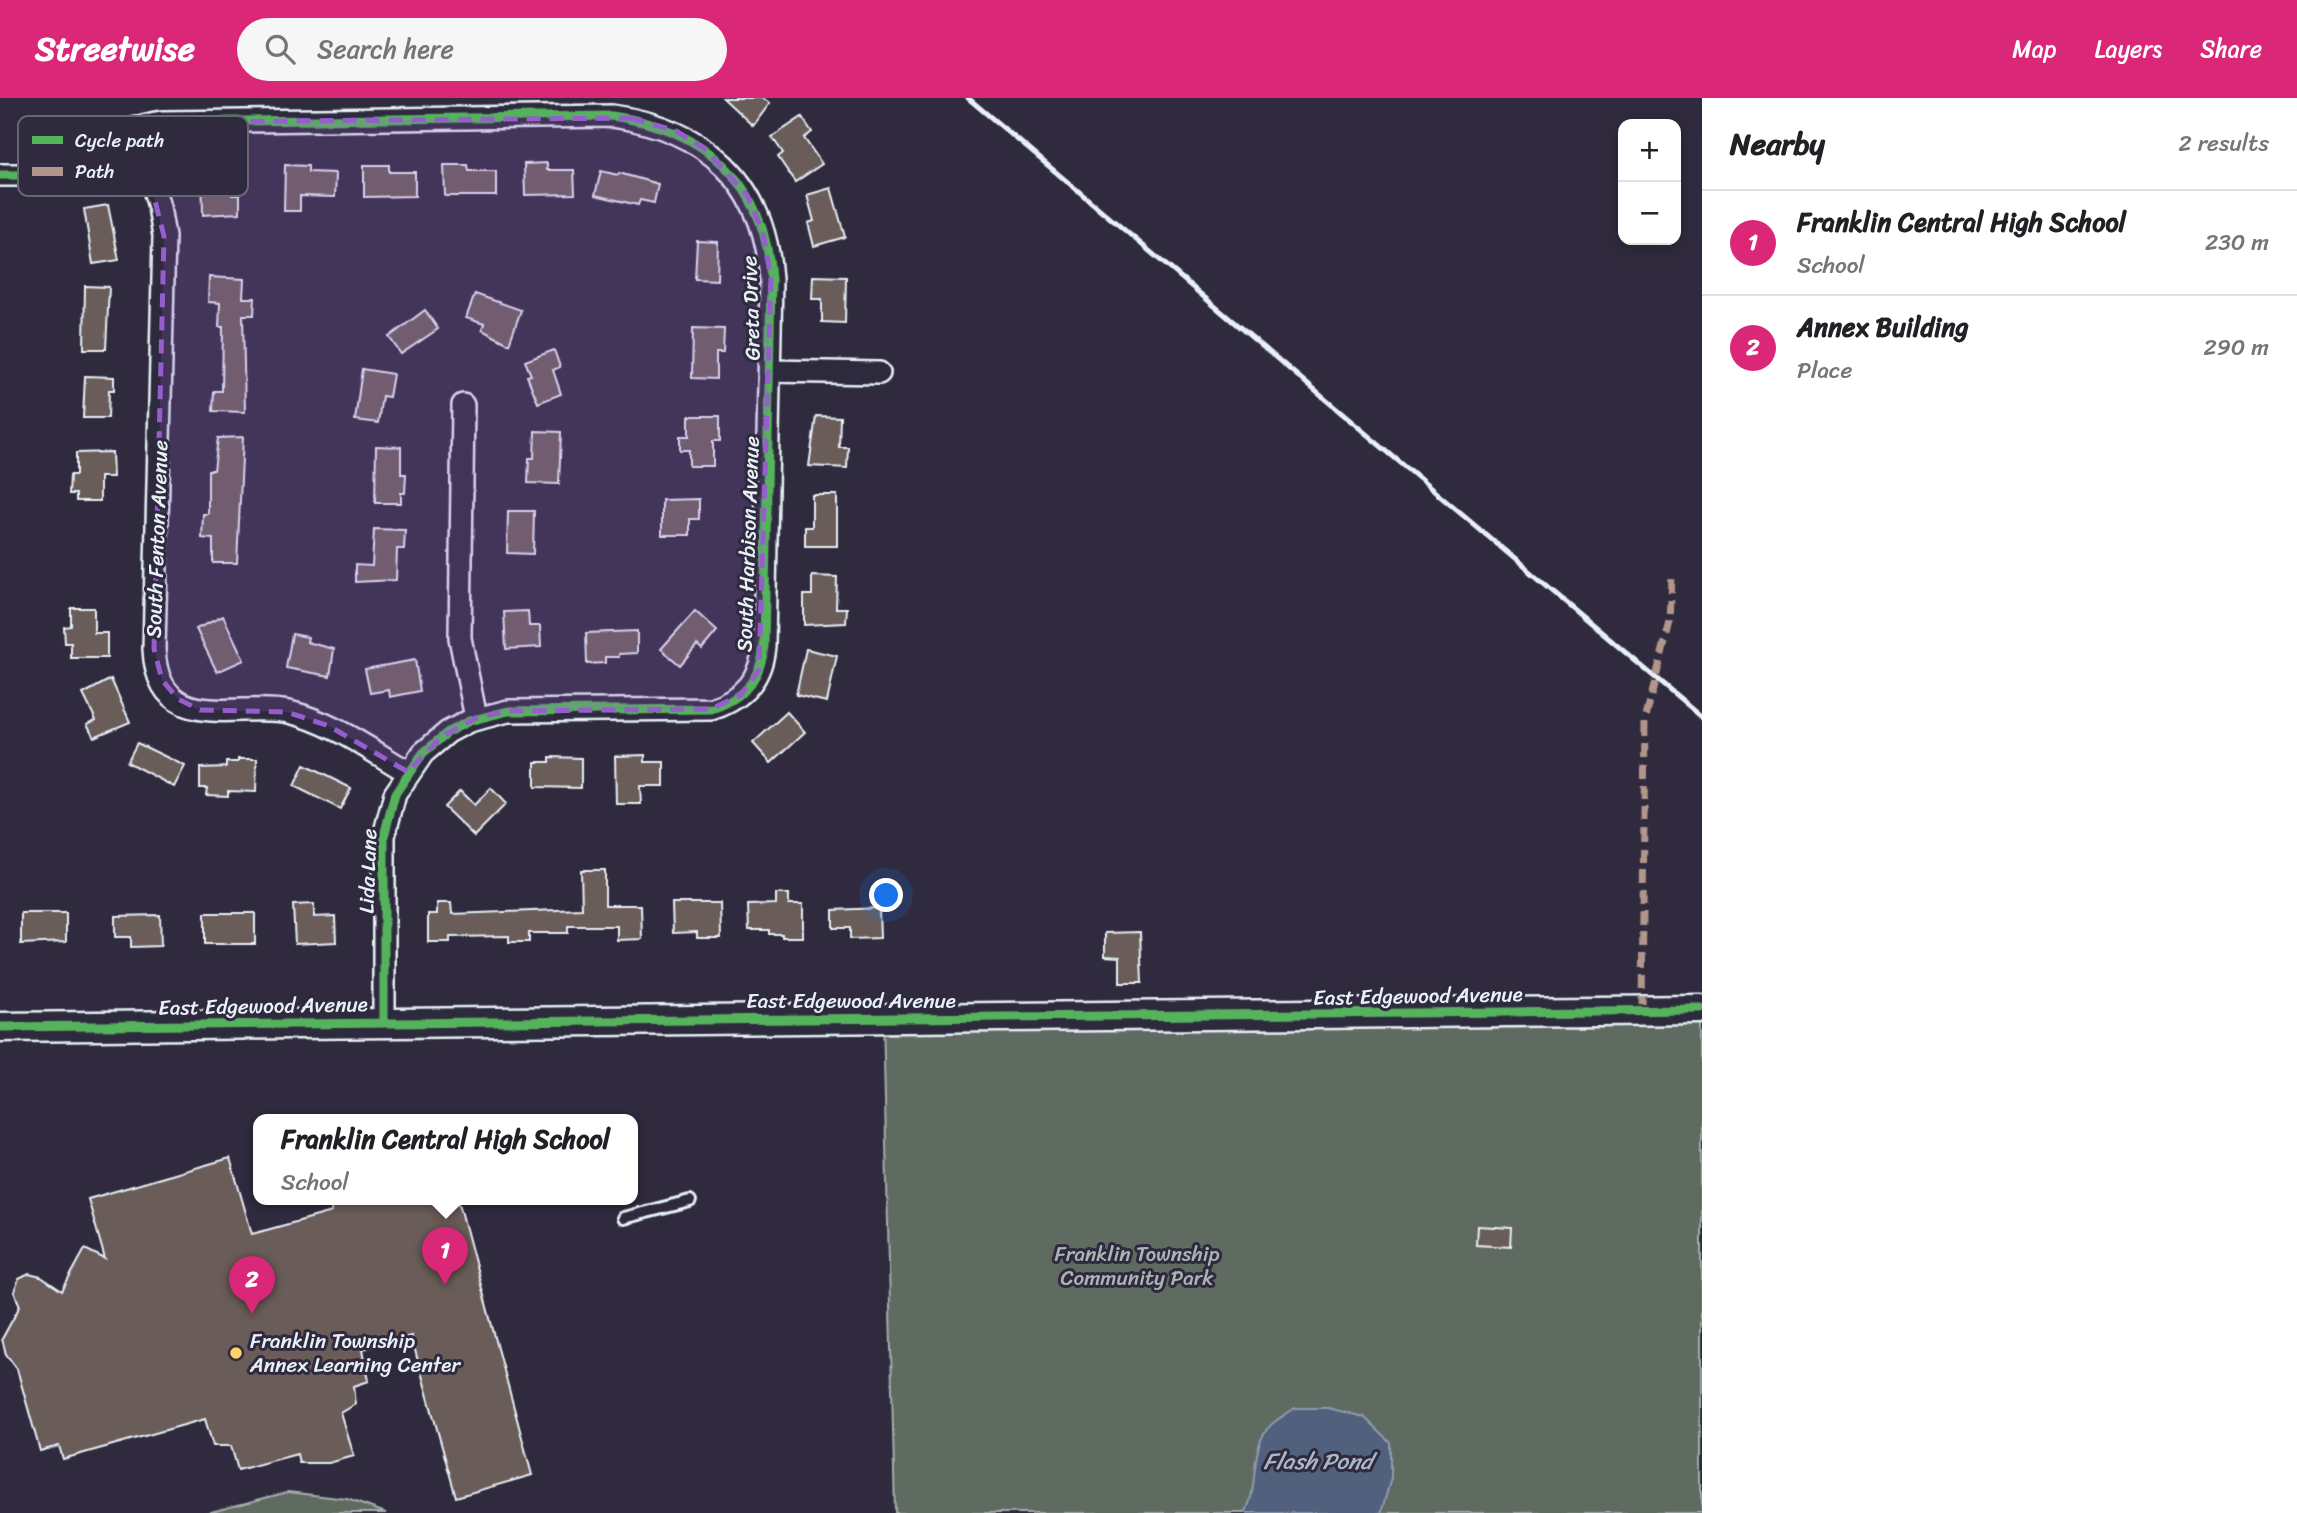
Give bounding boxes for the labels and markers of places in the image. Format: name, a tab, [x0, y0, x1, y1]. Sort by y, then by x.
pin: 1	[422, 1227, 468, 1285]
pin: 2	[229, 1256, 275, 1314]
place label: Franklin Township Annex Learning Center	[249, 1322, 461, 1384]
marker: Franklin Township Annex Learning Center	[228, 1345, 244, 1361]

